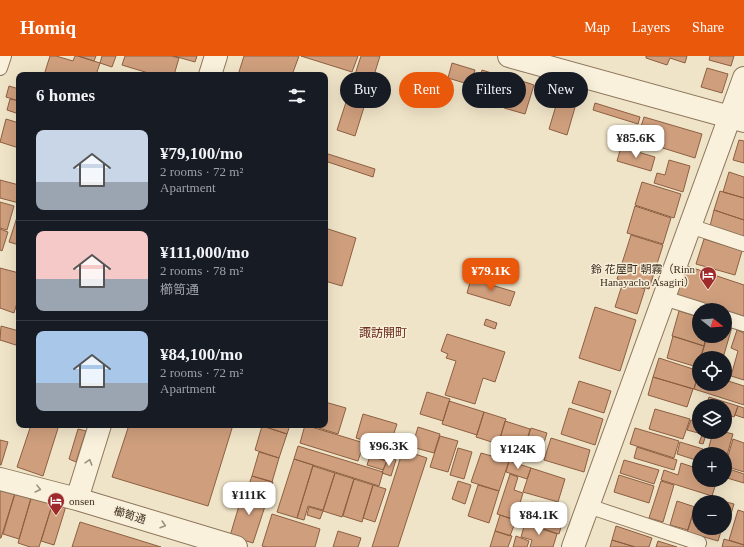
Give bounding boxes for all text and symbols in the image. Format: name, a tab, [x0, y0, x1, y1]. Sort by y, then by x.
text: Homiq	[20, 17, 76, 38]
text: Map	[584, 20, 610, 35]
text: Layers	[632, 20, 670, 35]
text: Share	[692, 20, 724, 35]
chip: Buy	[340, 72, 391, 108]
chip: Rent	[399, 72, 454, 108]
chip: Filters	[462, 72, 526, 108]
chip: New	[534, 72, 588, 108]
icon: filters	[286, 85, 308, 107]
text: 6 homes	[36, 86, 95, 105]
pin: ¥85.6K	[603, 125, 669, 159]
text: ¥85.6K	[616, 130, 656, 145]
text: ¥79,100/mo	[160, 144, 243, 163]
icon: home	[68, 146, 116, 194]
text: 2 rooms · 72 m²	[160, 164, 243, 179]
text: Apartment	[160, 180, 216, 195]
text: ¥111,000/mo	[160, 243, 249, 262]
icon: home	[68, 247, 116, 295]
pin: ¥79.1K	[458, 258, 524, 292]
text: 2 rooms · 78 m²	[160, 263, 243, 278]
text: ¥79.1K	[471, 263, 511, 278]
place label: 鈴 花屋町 朝霧（Rinn Hanayacho Asagiri）	[591, 263, 695, 288]
hotel icon: 鈴 花屋町 朝霧（Rinn Hanayacho Asagiri）	[698, 265, 718, 290]
text: 櫛笥通	[160, 282, 199, 297]
north arrow	[692, 303, 732, 343]
map controls	[692, 303, 732, 535]
district label: 諏訪開町	[359, 326, 407, 340]
text: ¥84,100/mo	[160, 345, 243, 364]
icon: home	[68, 347, 116, 395]
button: locate	[692, 351, 732, 391]
text: 2 rooms · 72 m²	[160, 365, 243, 380]
text: Apartment	[160, 381, 216, 396]
button: layers	[692, 399, 732, 439]
pin: ¥96.3K	[356, 433, 422, 467]
pin: ¥124K	[490, 436, 546, 470]
text: ¥96.3K	[369, 438, 409, 453]
text: ¥124K	[500, 441, 536, 456]
button: +	[692, 447, 732, 487]
one-way arrow	[84, 459, 93, 466]
pin: ¥111K	[221, 482, 277, 516]
one-way arrow	[34, 484, 41, 493]
text: ¥111K	[232, 487, 266, 502]
hotel icon: onsen	[46, 491, 66, 516]
place label: onsen	[69, 495, 95, 507]
button: −	[692, 495, 732, 535]
pin: ¥84.1K	[506, 502, 572, 536]
street label: 櫛笥通	[112, 504, 148, 526]
text: ¥84.1K	[519, 507, 559, 522]
one-way arrow	[159, 520, 166, 529]

